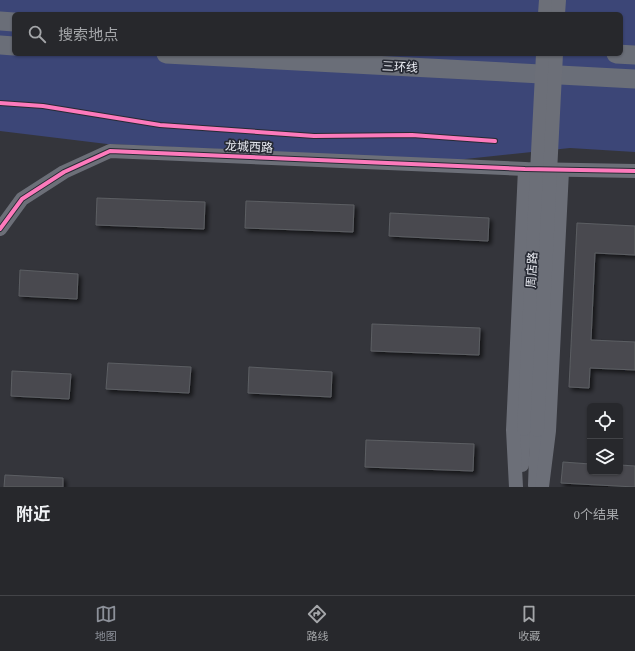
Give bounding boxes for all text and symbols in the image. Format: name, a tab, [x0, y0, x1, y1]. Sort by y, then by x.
search box	[12, 12, 623, 56]
icon: search	[26, 23, 48, 45]
text: 搜索地点	[58, 24, 118, 45]
street label: 三环线	[382, 58, 418, 76]
street label: 龙城西路	[225, 138, 273, 156]
street label: 周店路	[523, 252, 541, 288]
map controls	[587, 403, 623, 475]
button: locate	[587, 403, 623, 439]
button: layers	[587, 439, 623, 475]
text: 附近	[16, 502, 50, 526]
text: 0个结果	[573, 506, 619, 523]
tab: 地图	[95, 603, 117, 644]
tab: 路线	[306, 603, 328, 644]
tab: 收藏	[518, 603, 540, 644]

